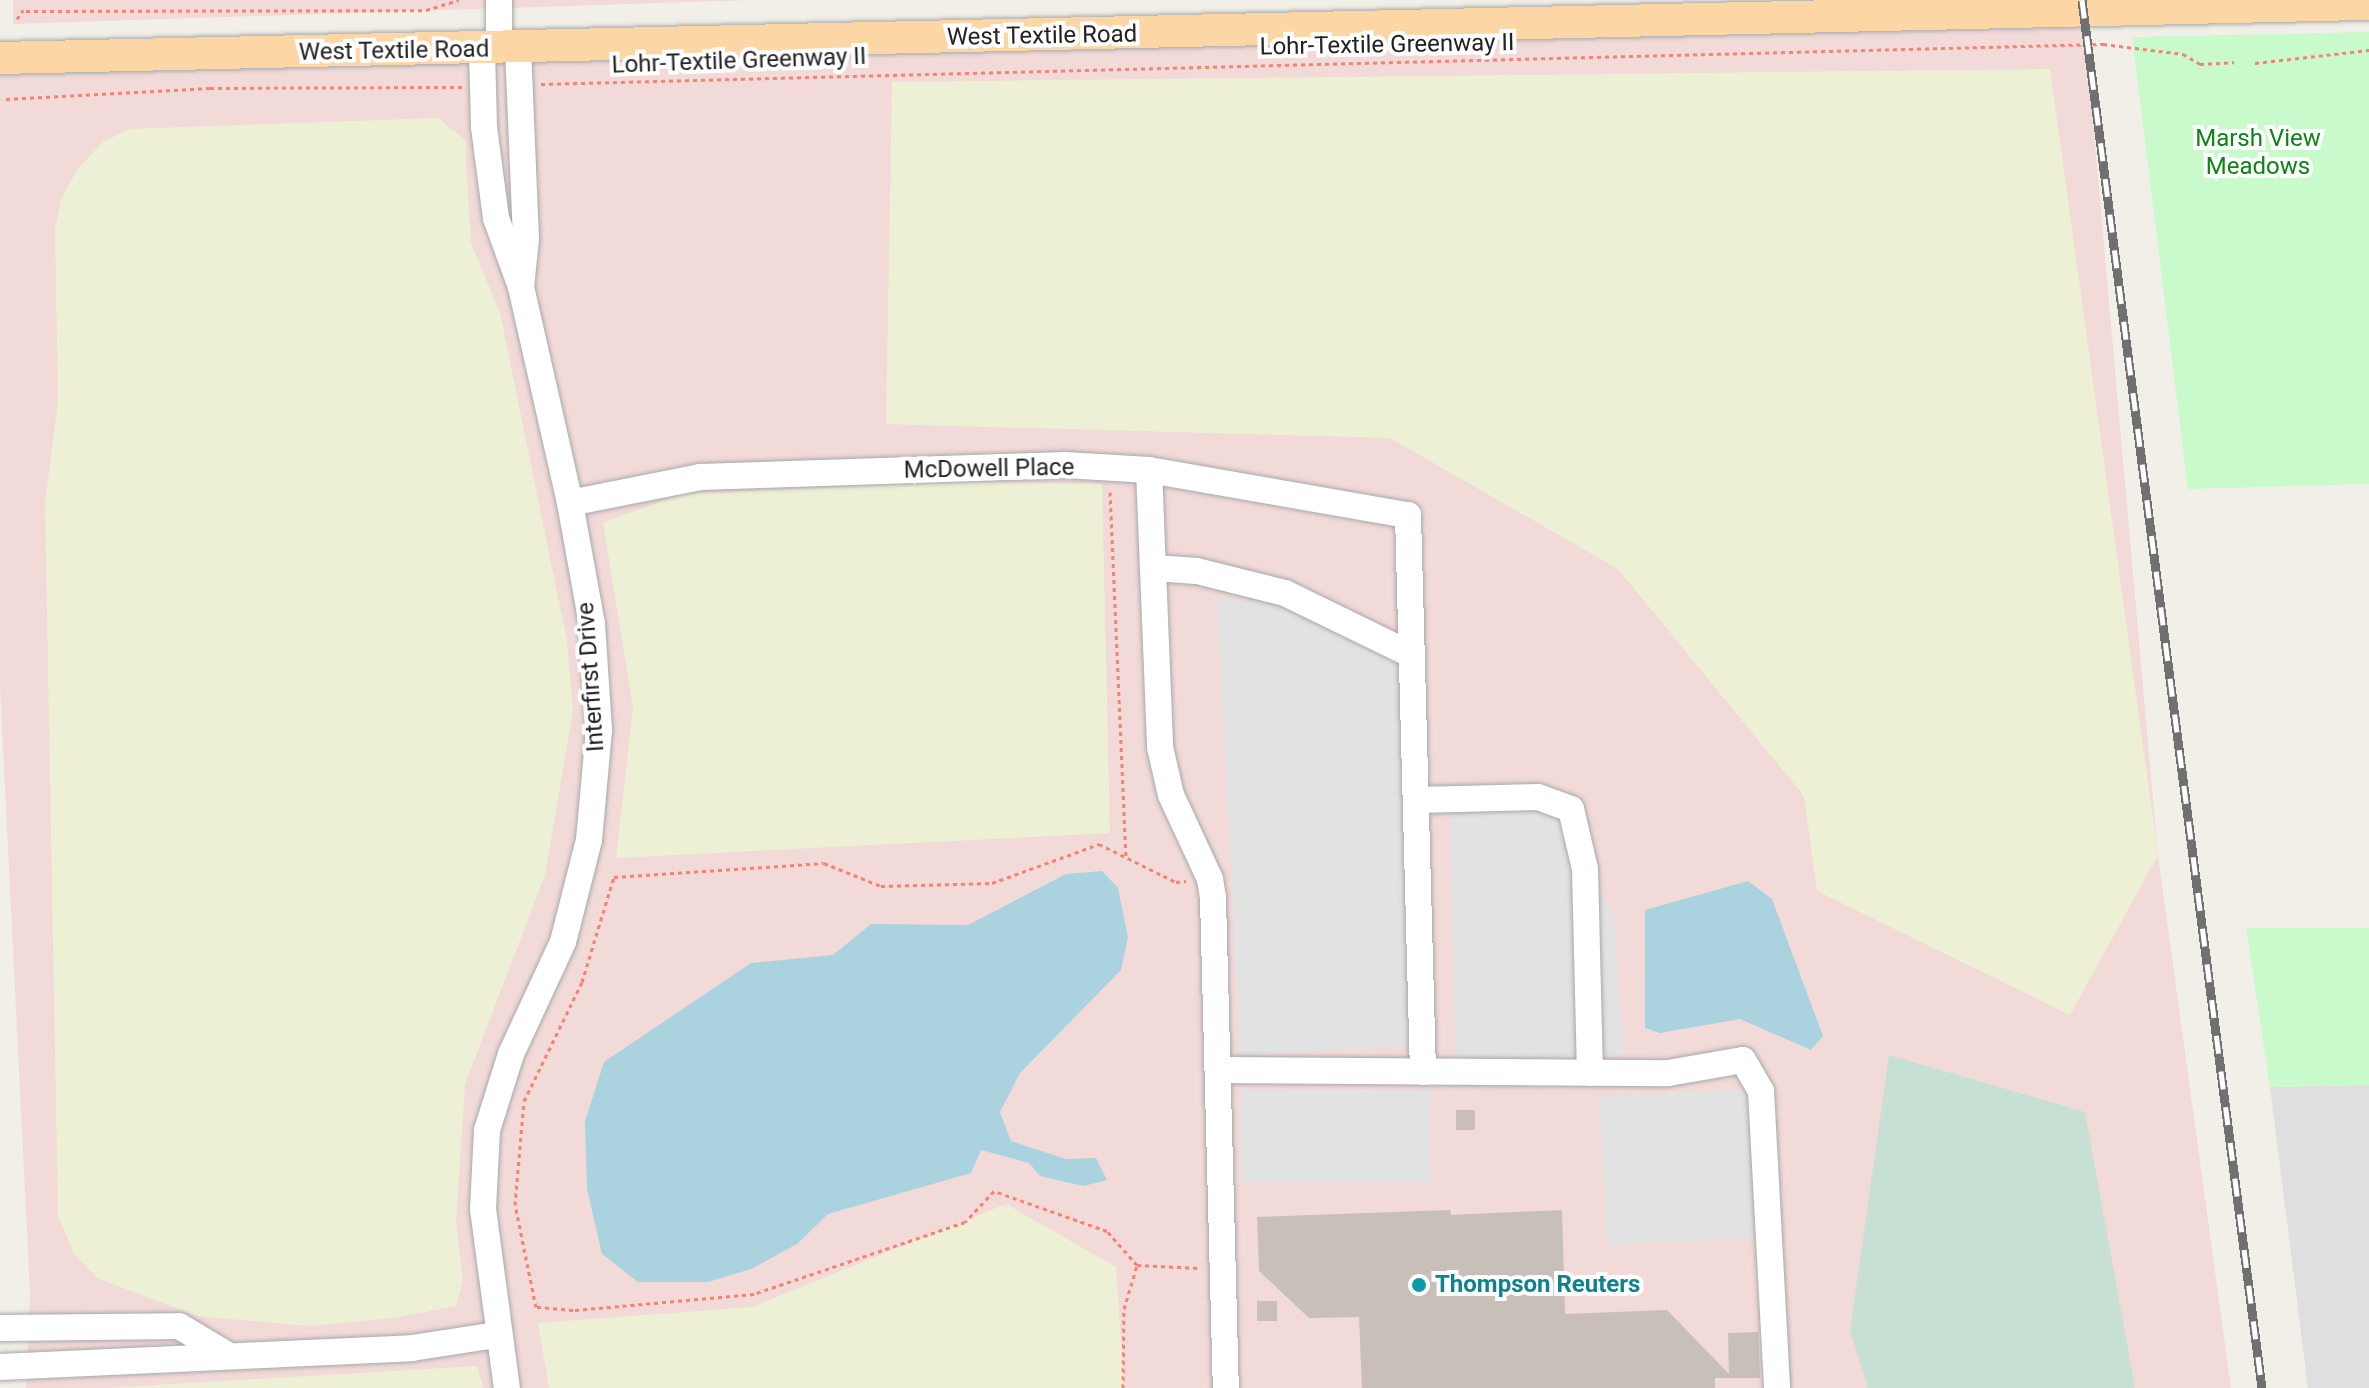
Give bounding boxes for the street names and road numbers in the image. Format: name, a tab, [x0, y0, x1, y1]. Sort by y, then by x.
street label: West Textile Road	[946, 20, 1138, 52]
street label: Lohr-Textile Greenway II	[1259, 28, 1515, 62]
street label: West Textile Road	[298, 35, 490, 67]
street label: Lohr-Textile Greenway II	[611, 42, 867, 80]
street label: McDowell Place	[903, 453, 1075, 485]
street label: Interfirst Drive	[571, 601, 611, 753]

